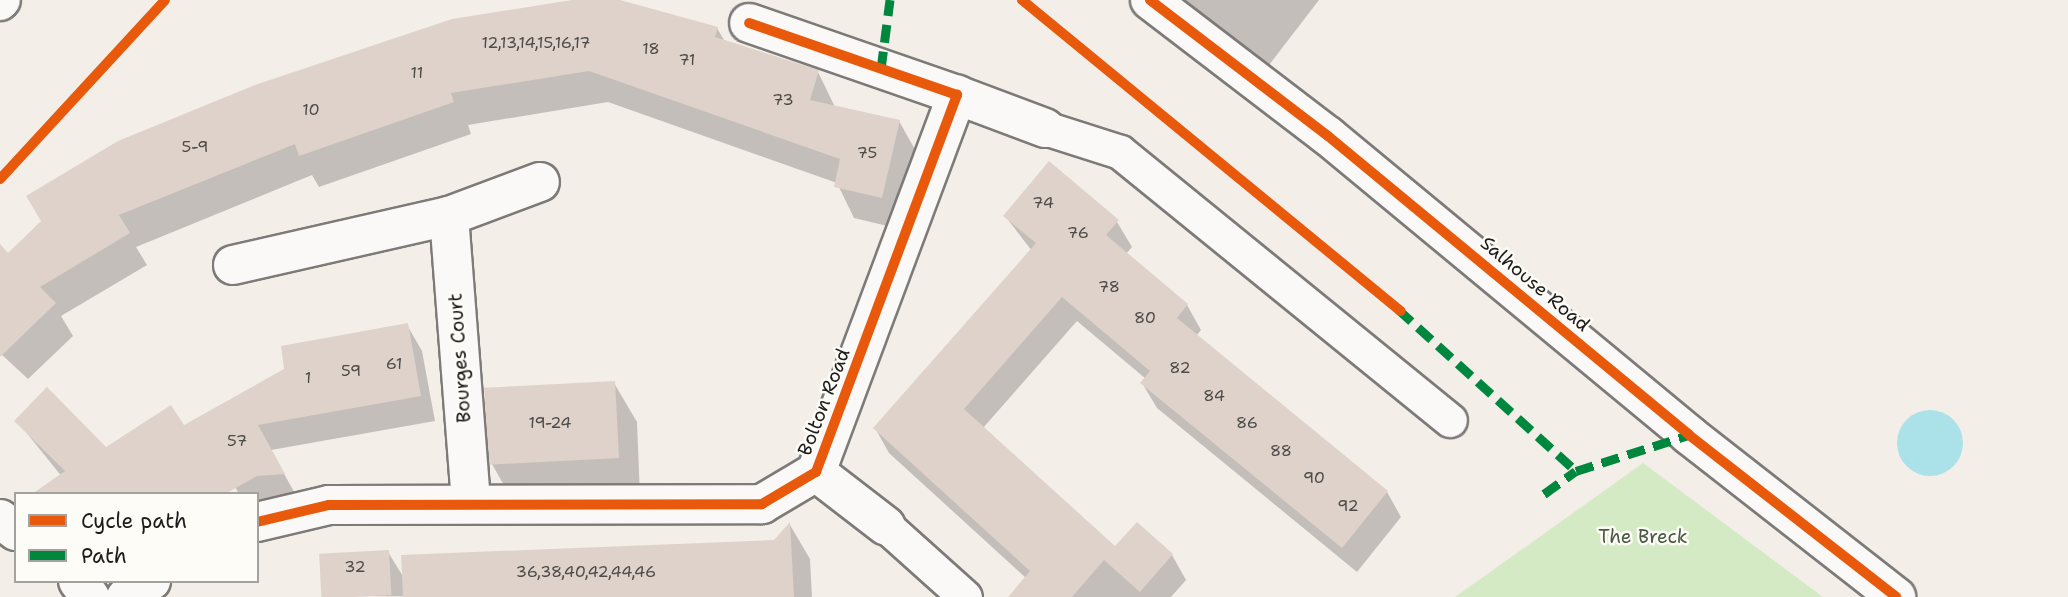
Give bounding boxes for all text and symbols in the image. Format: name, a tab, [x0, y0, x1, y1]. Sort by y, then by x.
house number: 12,13,14,15,16,17	[481, 33, 591, 53]
house number: 18	[642, 39, 660, 59]
house number: 71	[678, 50, 696, 70]
house number: 11	[411, 63, 423, 83]
house number: 73	[772, 90, 794, 110]
house number: 10	[302, 100, 320, 120]
house number: 5-9	[182, 137, 208, 157]
house number: 75	[857, 143, 877, 163]
house number: 74	[1032, 193, 1054, 213]
house number: 76	[1067, 223, 1089, 243]
street label: Salhouse Road	[1476, 232, 1594, 336]
house number: 78	[1098, 277, 1120, 297]
street label: Bourges Court	[444, 292, 476, 424]
house number: 80	[1134, 308, 1156, 328]
street label: Bolton Road	[793, 345, 855, 459]
house number: 61	[386, 354, 402, 374]
house number: 82	[1169, 358, 1191, 378]
house number: 59	[341, 361, 361, 381]
house number: 1	[305, 368, 311, 388]
house number: 84	[1203, 386, 1225, 406]
house number: 19-24	[528, 413, 572, 433]
house number: 86	[1236, 413, 1258, 433]
house number: 57	[227, 431, 247, 451]
house number: 88	[1270, 441, 1292, 461]
house number: 90	[1303, 468, 1325, 488]
legend	[14, 492, 259, 583]
house number: 92	[1337, 496, 1359, 516]
text: Cycle path	[81, 507, 187, 535]
park label: The Breck	[1598, 526, 1688, 548]
text: Path	[81, 542, 127, 570]
house number: 32	[344, 557, 366, 577]
house number: 36,38,40,42,44,46	[516, 562, 656, 582]

